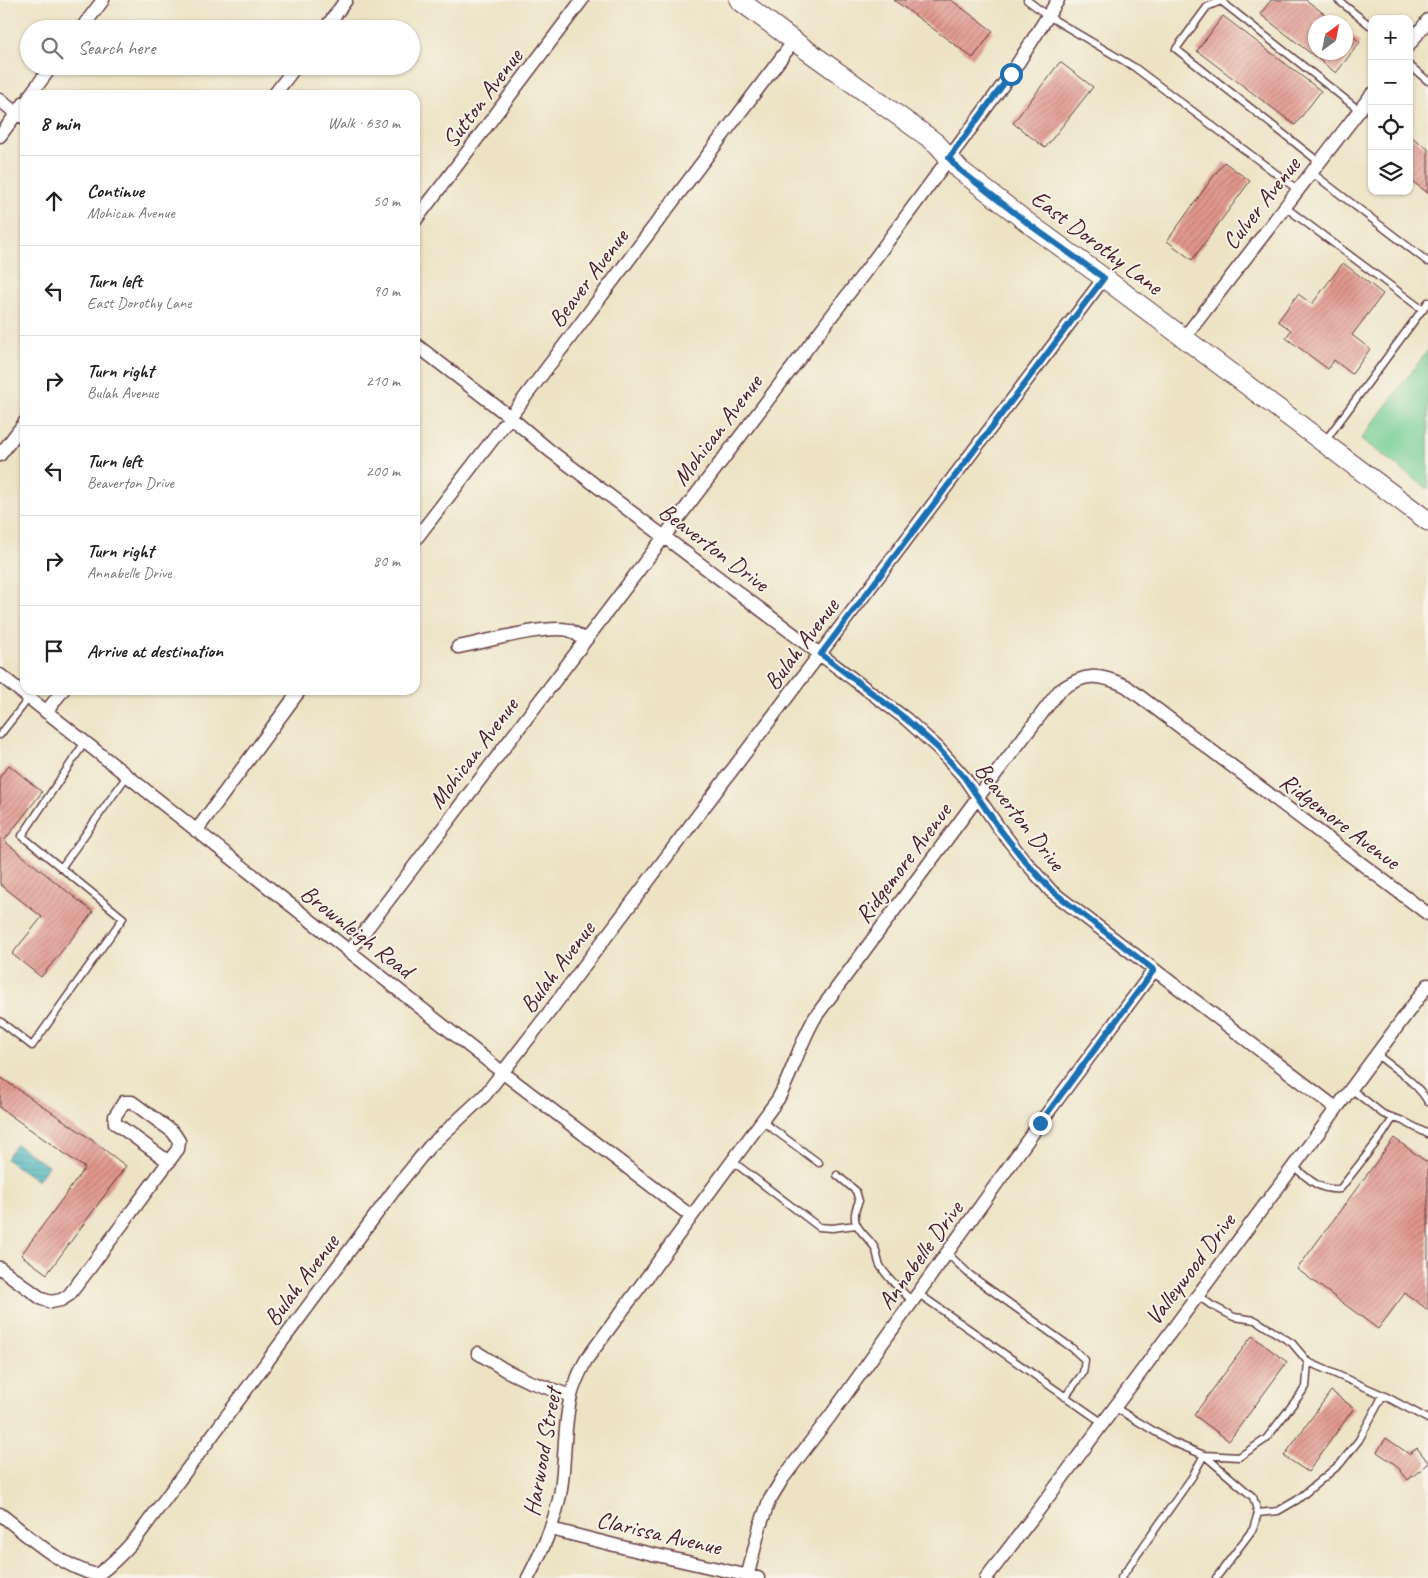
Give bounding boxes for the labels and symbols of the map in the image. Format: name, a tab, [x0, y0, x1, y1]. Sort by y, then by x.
north arrow	[1308, 15, 1353, 60]
street label: Sutton Avenue	[435, 41, 530, 153]
route start	[1000, 63, 1023, 86]
street label: Culver Avenue	[1215, 149, 1308, 255]
street label: East Dorothy Lane	[1025, 183, 1170, 302]
street label: Beaver Avenue	[541, 221, 636, 333]
street label: Mohican Avenue	[665, 367, 770, 492]
street label: Beaverton Drive	[653, 496, 777, 599]
street label: Bulah Avenue	[757, 590, 847, 696]
street label: Mohican Avenue	[421, 690, 526, 815]
street label: Beaverton Drive	[968, 756, 1073, 878]
street label: Ridgemore Avenue	[1274, 766, 1408, 877]
street label: Ridgemore Avenue	[848, 795, 959, 929]
street label: Brownleigh Road	[295, 878, 422, 986]
street label: Bulah Avenue	[513, 913, 603, 1019]
route end	[1029, 1112, 1052, 1135]
street label: Annabelle Drive	[871, 1193, 971, 1315]
street label: Valleywood Drive	[1138, 1205, 1243, 1331]
street label: Bulah Avenue	[257, 1226, 347, 1332]
street label: Harwood Street	[516, 1383, 569, 1518]
street label: Clarissa Avenue	[594, 1504, 726, 1562]

